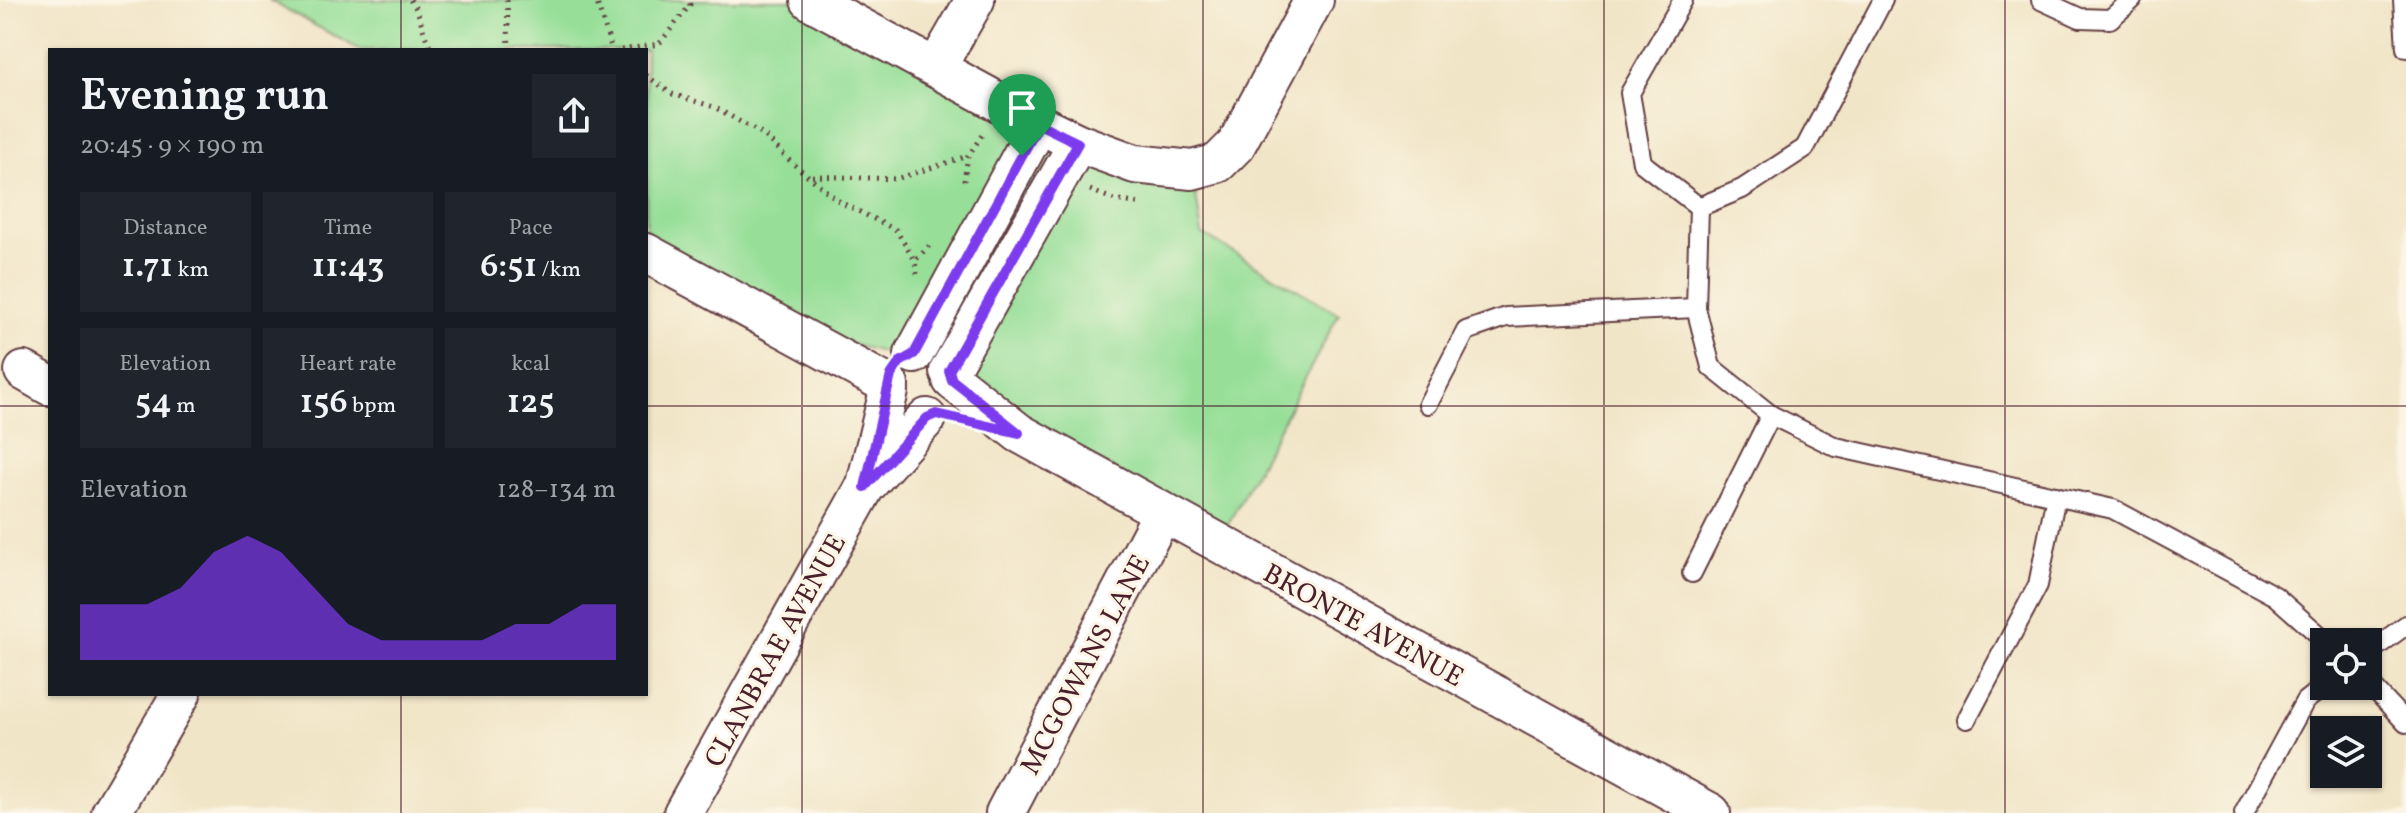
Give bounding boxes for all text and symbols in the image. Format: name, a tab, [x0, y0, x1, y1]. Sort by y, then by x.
text: Evening run	[80, 67, 329, 128]
button: share	[532, 74, 616, 158]
pin	[988, 74, 1056, 156]
icon: arrive	[1000, 86, 1044, 130]
text: 20:45 · 9 × 190 m	[80, 128, 264, 164]
text: Distance	[123, 213, 207, 244]
text: Time	[324, 213, 372, 244]
text: Pace	[509, 213, 553, 244]
text: 1.71	[122, 244, 173, 291]
text: 11:43	[312, 244, 384, 291]
text: 6:51	[480, 244, 537, 291]
text: km	[173, 255, 209, 286]
text: /km	[537, 255, 581, 286]
text: Elevation	[120, 349, 211, 380]
text: Heart rate	[299, 349, 397, 380]
text: kcal	[511, 349, 550, 380]
text: 54	[135, 380, 172, 427]
text: 156	[300, 380, 348, 427]
text: 125	[507, 380, 555, 427]
text: m	[172, 391, 196, 422]
text: bpm	[348, 391, 396, 422]
text: Elevation	[80, 472, 188, 508]
text: 128–134 m	[497, 472, 616, 508]
street label: CLANBRAE AVENUE	[696, 528, 857, 775]
street label: MCGOWANS LANE	[1012, 548, 1161, 782]
street label: BRONTE AVENUE	[1255, 555, 1470, 698]
map controls	[2310, 628, 2382, 788]
button: locate	[2310, 628, 2382, 700]
button: layers	[2310, 716, 2382, 788]

